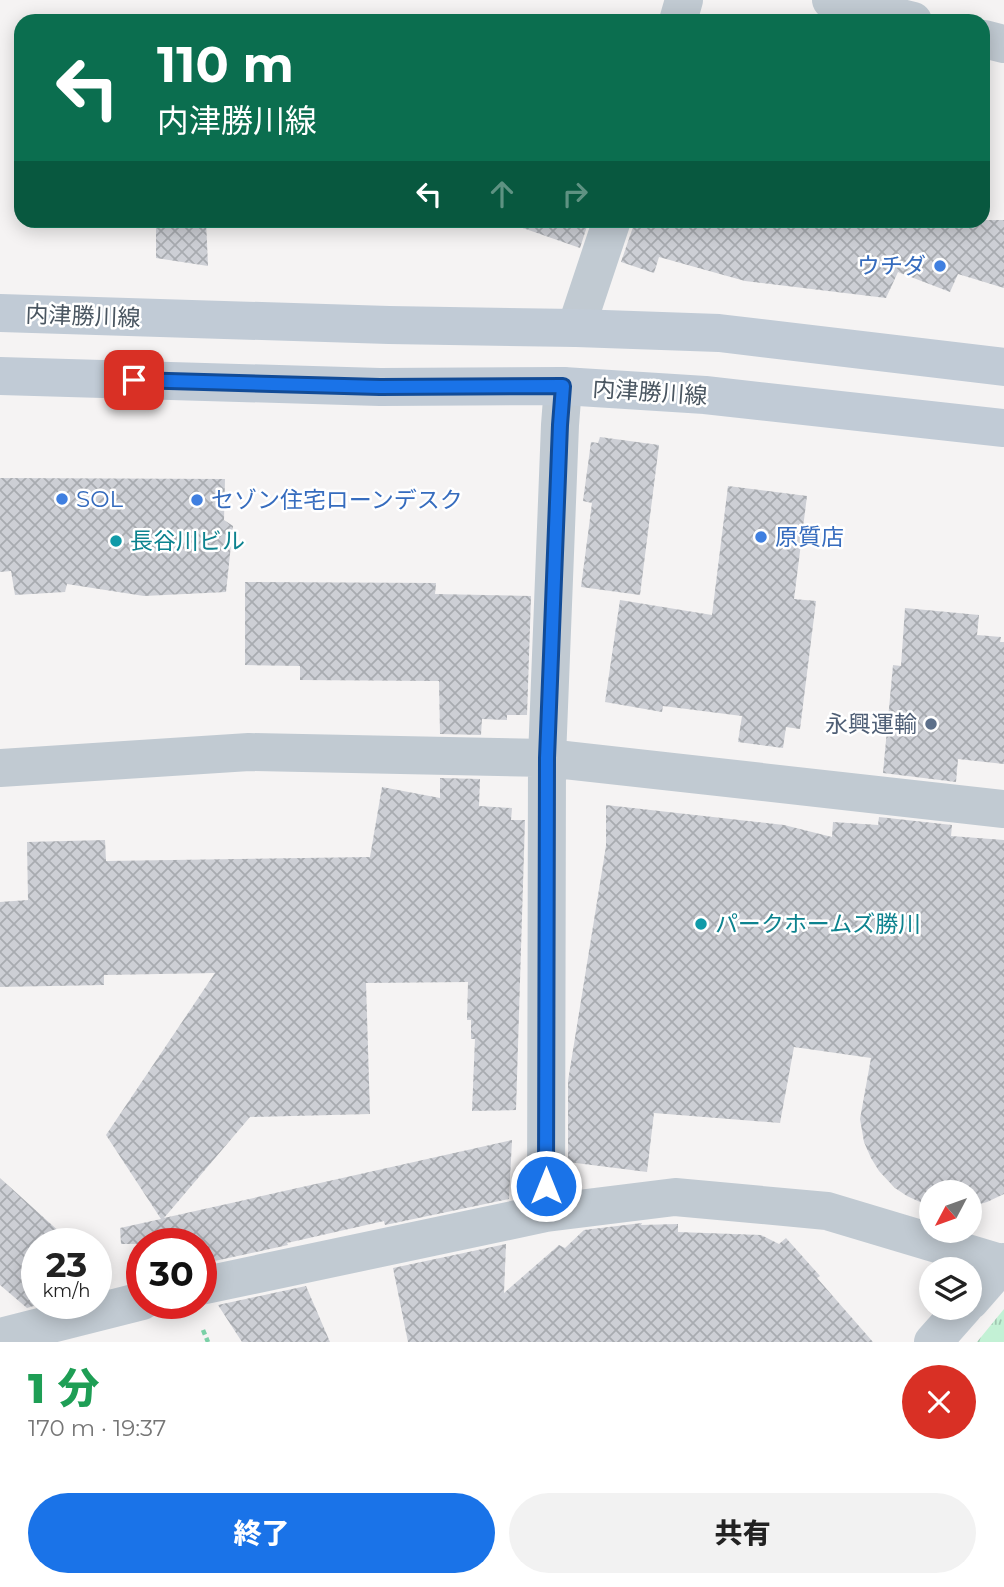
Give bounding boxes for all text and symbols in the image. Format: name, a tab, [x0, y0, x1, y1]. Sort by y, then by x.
text: 110 m	[157, 35, 294, 94]
icon: left	[42, 42, 133, 133]
text: 内津勝川線	[157, 101, 317, 140]
icon: left	[410, 175, 448, 213]
icon: ahead	[483, 175, 521, 213]
icon: right	[556, 175, 594, 213]
place label: ウチダ	[857, 252, 926, 280]
marker: ウチダ	[932, 258, 948, 274]
street label: 内津勝川線	[25, 300, 141, 332]
pin	[104, 350, 164, 410]
icon: arrive	[115, 361, 153, 399]
street label: 内津勝川線	[592, 374, 708, 410]
place label: SOL	[76, 485, 123, 513]
place label: セゾン住宅ローンデスク	[211, 486, 463, 514]
marker: SOL	[54, 491, 70, 507]
marker: セゾン住宅ローンデスク	[189, 492, 205, 508]
place label: 原質店	[775, 523, 844, 551]
place label: 長谷川ビル	[130, 527, 245, 555]
marker: 原質店	[753, 529, 769, 545]
marker: 長谷川ビル	[108, 533, 124, 549]
place label: 永興運輸	[825, 710, 917, 738]
marker: 永興運輸	[923, 716, 939, 732]
place label: パークホームズ勝川	[715, 910, 921, 938]
marker: パークホームズ勝川	[693, 916, 709, 932]
position arrow	[509, 1149, 583, 1223]
north arrow	[919, 1180, 982, 1242]
map controls	[919, 1180, 982, 1320]
speed limit sign: 30	[126, 1228, 217, 1319]
text: 23	[46, 1243, 87, 1286]
button: layers	[919, 1257, 982, 1320]
text: km/h	[42, 1280, 91, 1302]
text: 1 分	[28, 1362, 99, 1414]
button: close	[902, 1365, 976, 1439]
text: 170 m · 19:37	[28, 1414, 166, 1442]
button: 終了	[28, 1493, 495, 1573]
button: 共有	[509, 1493, 976, 1573]

